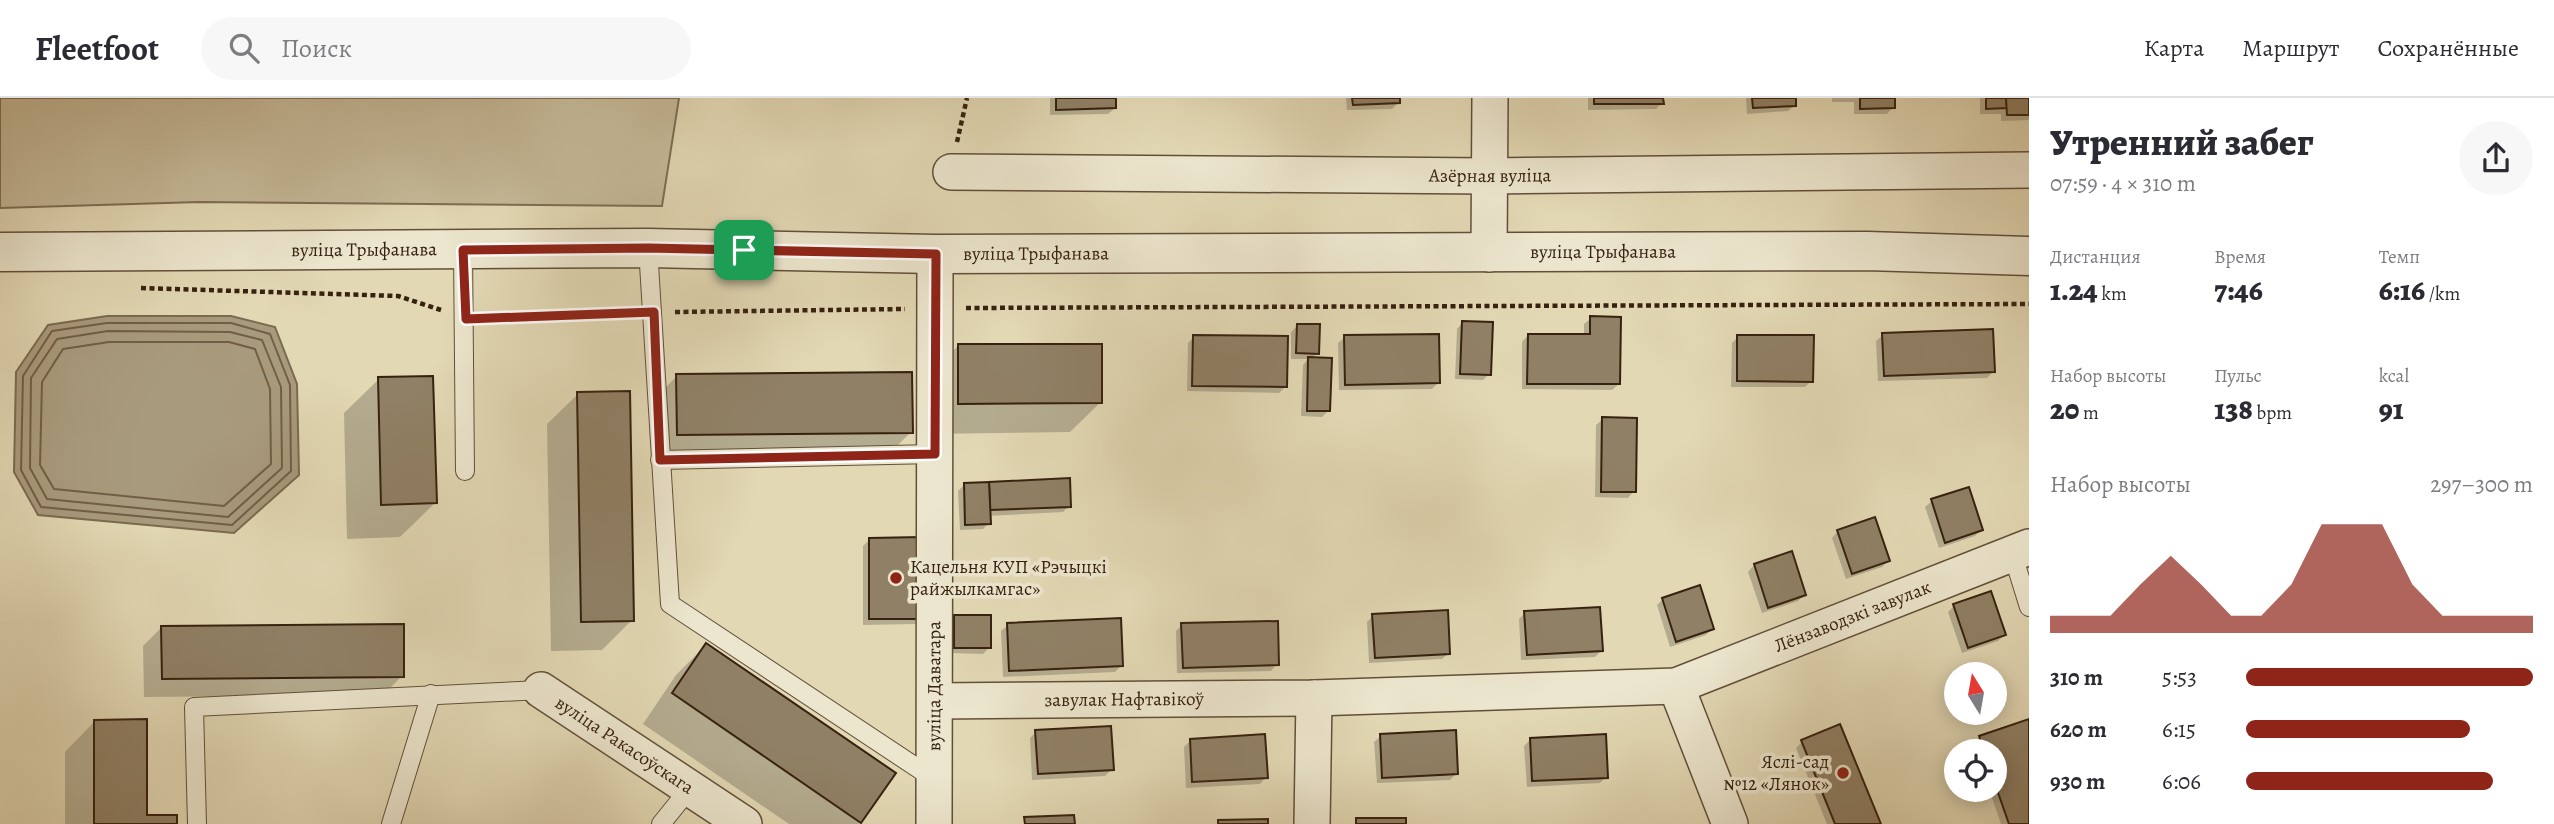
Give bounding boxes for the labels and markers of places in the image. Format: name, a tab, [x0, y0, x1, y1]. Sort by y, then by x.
pin	[714, 220, 774, 280]
place label: Кацельня КУП «Рэчыцкі райжылкамгас»	[910, 554, 1107, 602]
marker: Кацельня КУП «Рэчыцкі райжылкамгас»	[888, 570, 904, 586]
place label: Яслі-сад №12 «Лянок»	[1723, 749, 1829, 797]
marker: Яслі-сад №12 «Лянок»	[1835, 765, 1851, 781]

